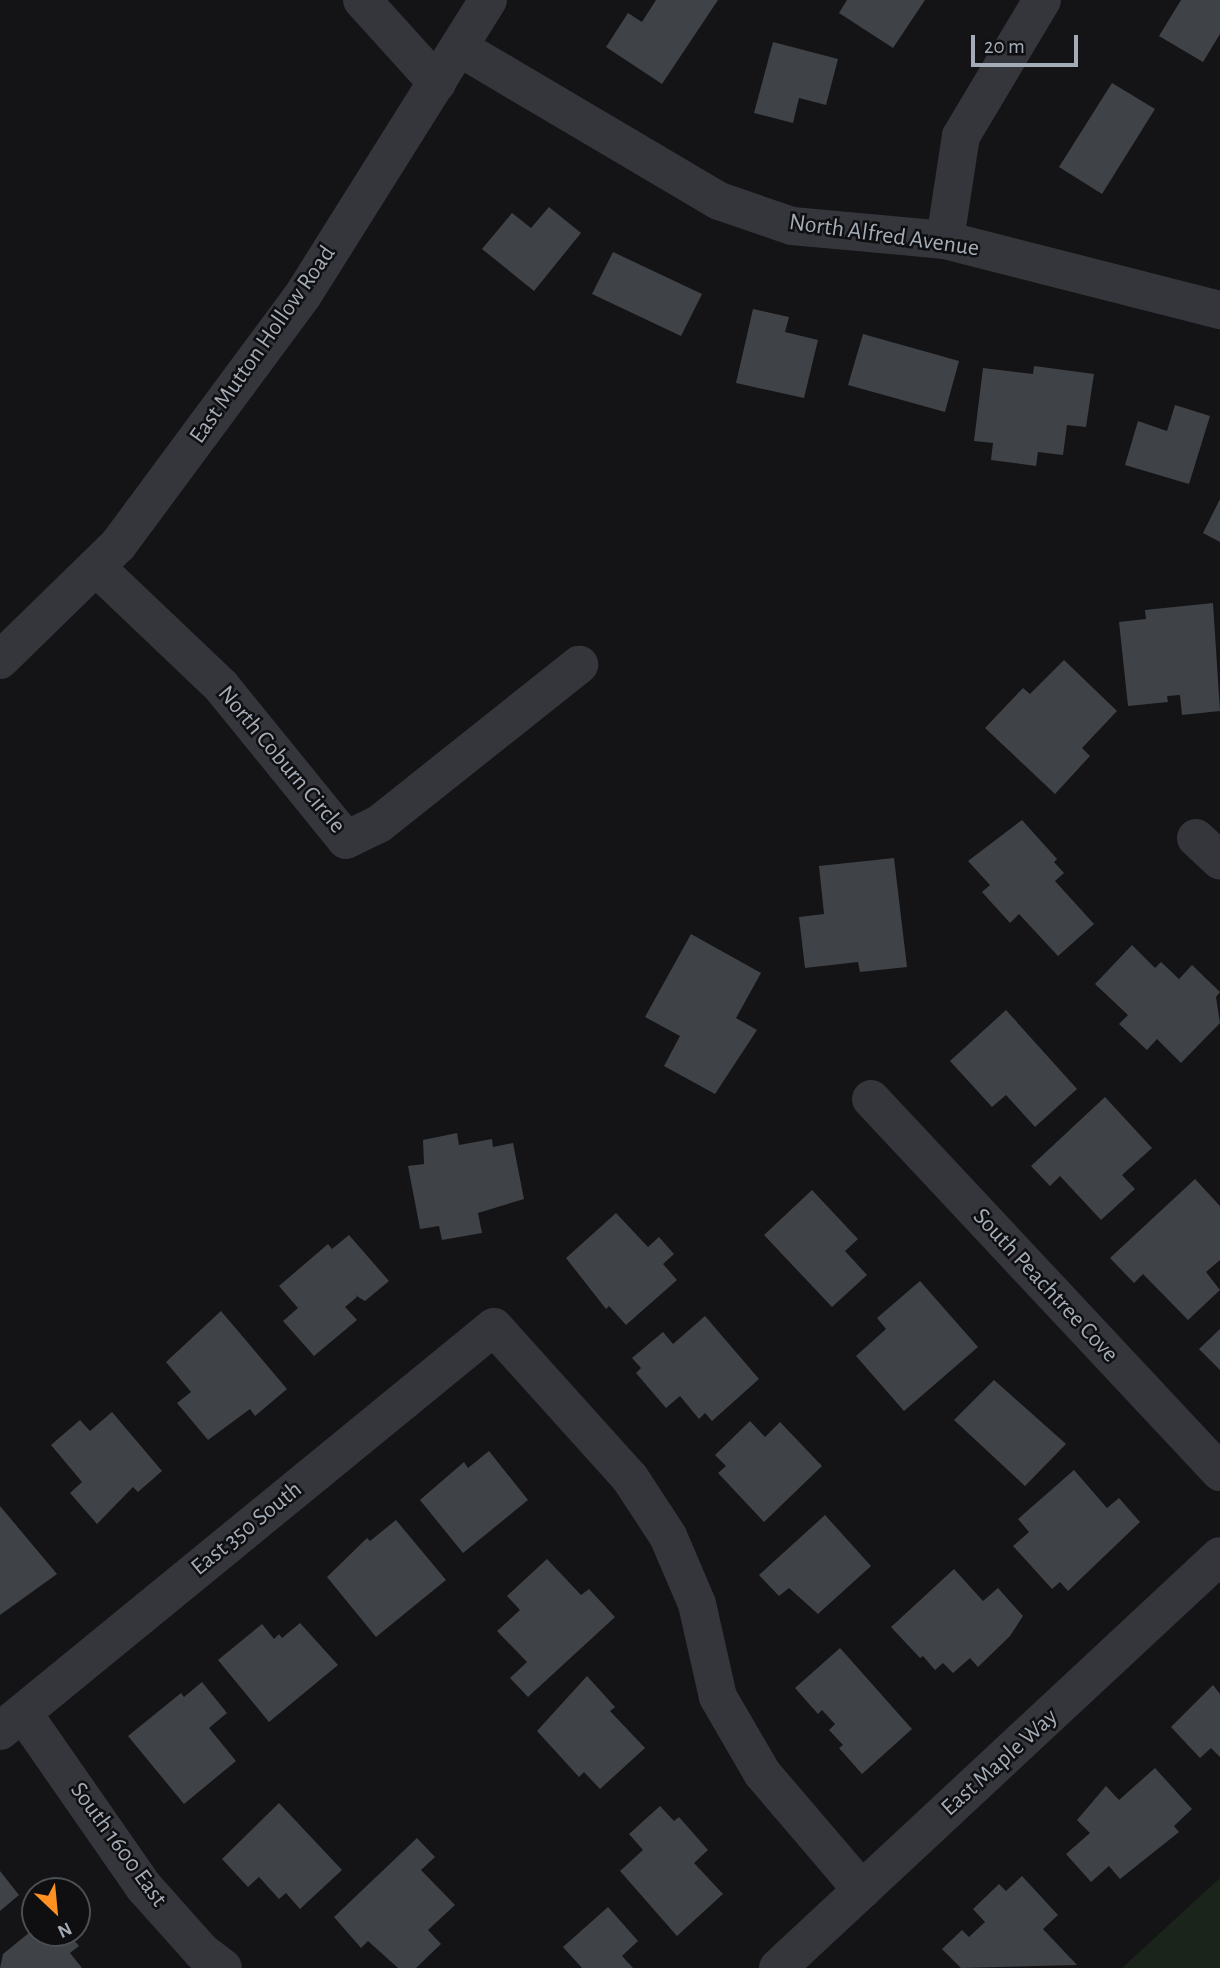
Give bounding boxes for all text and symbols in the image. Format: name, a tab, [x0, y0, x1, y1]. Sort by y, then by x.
scale bar	[975, 21, 1082, 65]
text: 20 m	[984, 36, 1025, 57]
street label: North Alfred Avenue	[787, 208, 981, 264]
street label: East Mutton Hollow Road	[184, 240, 342, 450]
street label: North Coburn Circle	[211, 680, 351, 840]
street label: South Peachtree Cove	[966, 1203, 1124, 1369]
street label: East 350 South	[186, 1476, 308, 1582]
street label: East Maple Way	[936, 1703, 1064, 1823]
street label: South 1600 East	[63, 1777, 173, 1913]
north arrow	[21, 1877, 91, 1947]
text: N	[54, 1918, 75, 1941]

